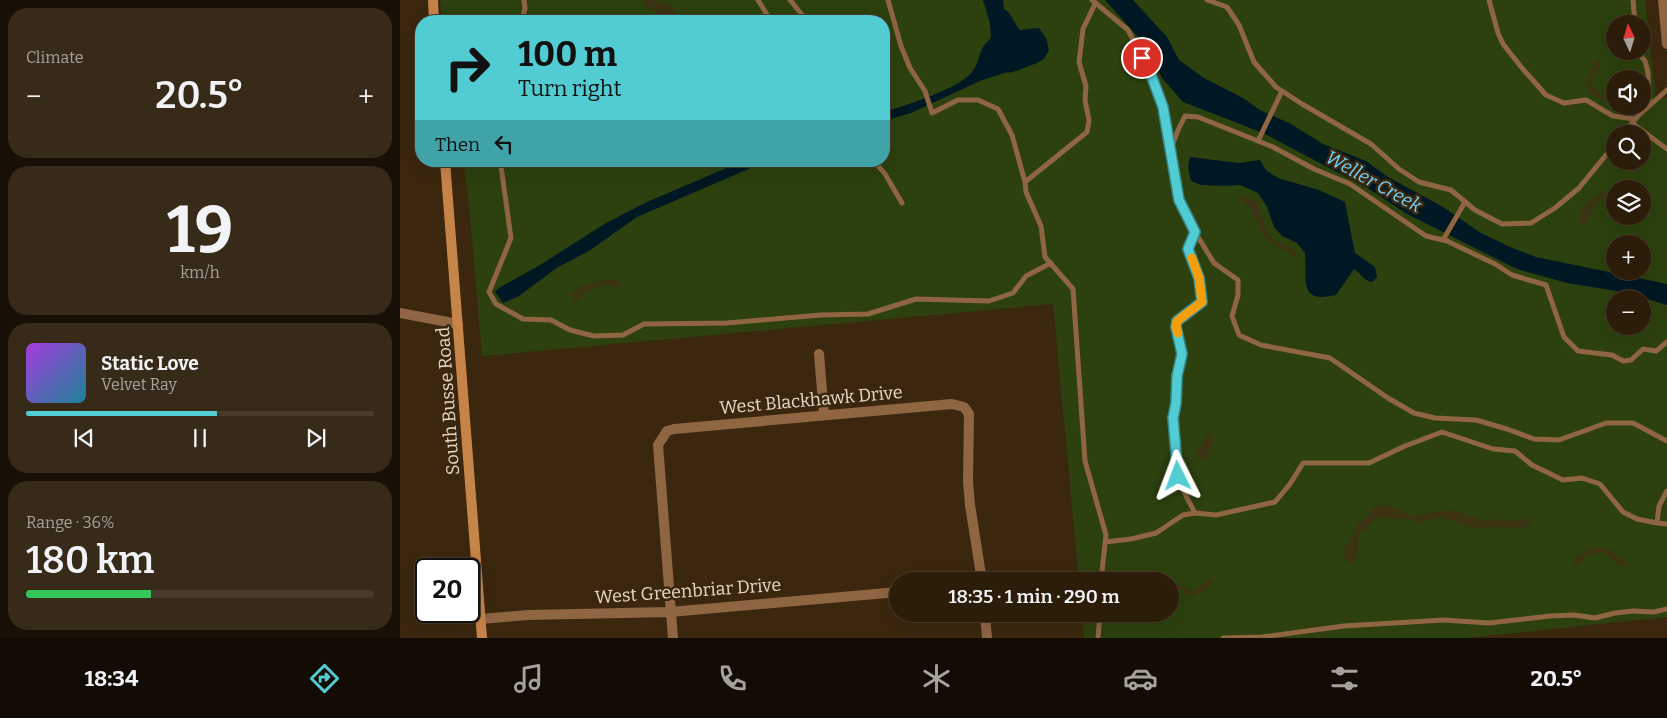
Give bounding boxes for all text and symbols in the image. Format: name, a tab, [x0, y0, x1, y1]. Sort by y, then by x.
north arrow	[1606, 15, 1651, 60]
map controls	[1606, 15, 1651, 335]
text: 100 m	[518, 33, 617, 75]
icon: right	[435, 35, 500, 100]
pin	[1121, 37, 1163, 79]
icon: arrive	[1128, 44, 1156, 72]
text: Climate	[26, 48, 84, 67]
button: sound	[1606, 70, 1651, 115]
text: 20.5°	[155, 72, 244, 118]
text: Turn right	[518, 75, 621, 102]
text: −	[26, 80, 41, 113]
text: +	[358, 80, 374, 113]
button: search	[1606, 125, 1651, 170]
icon: left	[490, 130, 518, 158]
text: Then	[435, 133, 480, 156]
water label: Weller Creek	[1322, 146, 1427, 218]
button: layers	[1606, 180, 1651, 225]
text: 19	[167, 191, 233, 269]
button: +	[1606, 235, 1651, 280]
text: km/h	[180, 263, 220, 282]
button: −	[1606, 290, 1651, 335]
street label: South Busse Road	[432, 326, 464, 476]
text: Static Love	[101, 352, 199, 375]
text: Velvet Ray	[101, 375, 177, 394]
street label: West Blackhawk Drive	[719, 381, 903, 419]
icon: previous	[70, 424, 98, 452]
icon: pause	[186, 424, 214, 452]
icon: next	[302, 424, 330, 452]
position arrow	[1151, 449, 1203, 501]
text: Range · 36%	[26, 513, 114, 532]
text: 180 km	[26, 537, 154, 583]
speed limit sign: 20	[415, 558, 480, 623]
street label: West Greenbriar Drive	[594, 574, 782, 608]
text: 18:35 · 1 min · 290 m	[948, 585, 1120, 608]
icon: directions	[307, 661, 342, 696]
icon: music	[511, 661, 546, 696]
icon: phone	[715, 661, 750, 696]
icon: climate	[919, 661, 954, 696]
icon: car	[1123, 661, 1158, 696]
icon: filters	[1327, 661, 1362, 696]
text: 18:34	[84, 665, 138, 692]
text: 20.5°	[1531, 665, 1583, 692]

